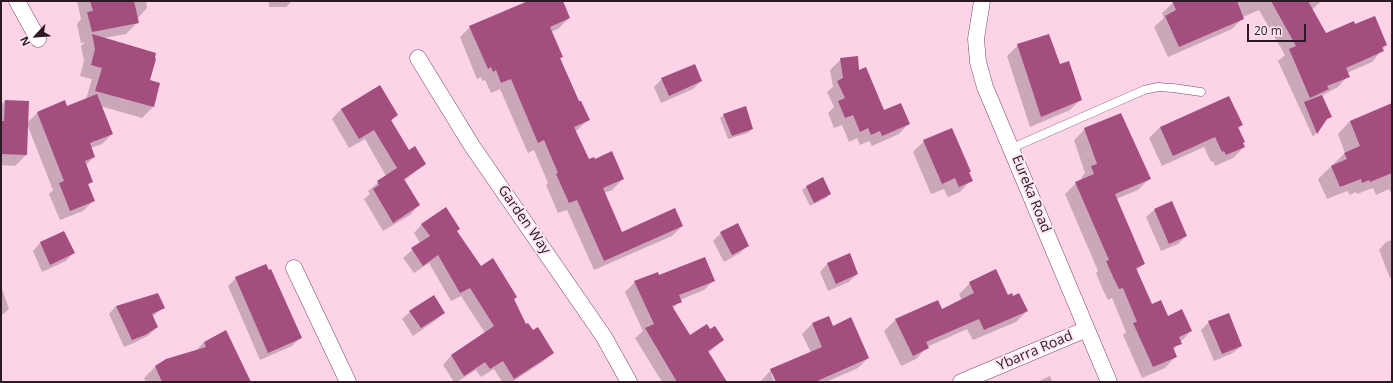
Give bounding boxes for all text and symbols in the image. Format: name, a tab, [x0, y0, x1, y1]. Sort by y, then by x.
north arrow	[16, 16, 56, 56]
scale bar	[1249, 16, 1308, 42]
text: 20 m	[1254, 22, 1282, 39]
text: N	[16, 34, 33, 49]
street label: Eureka Road	[1008, 153, 1054, 235]
street label: Garden Way	[494, 182, 554, 258]
street label: Ybarra Road	[995, 328, 1075, 374]

